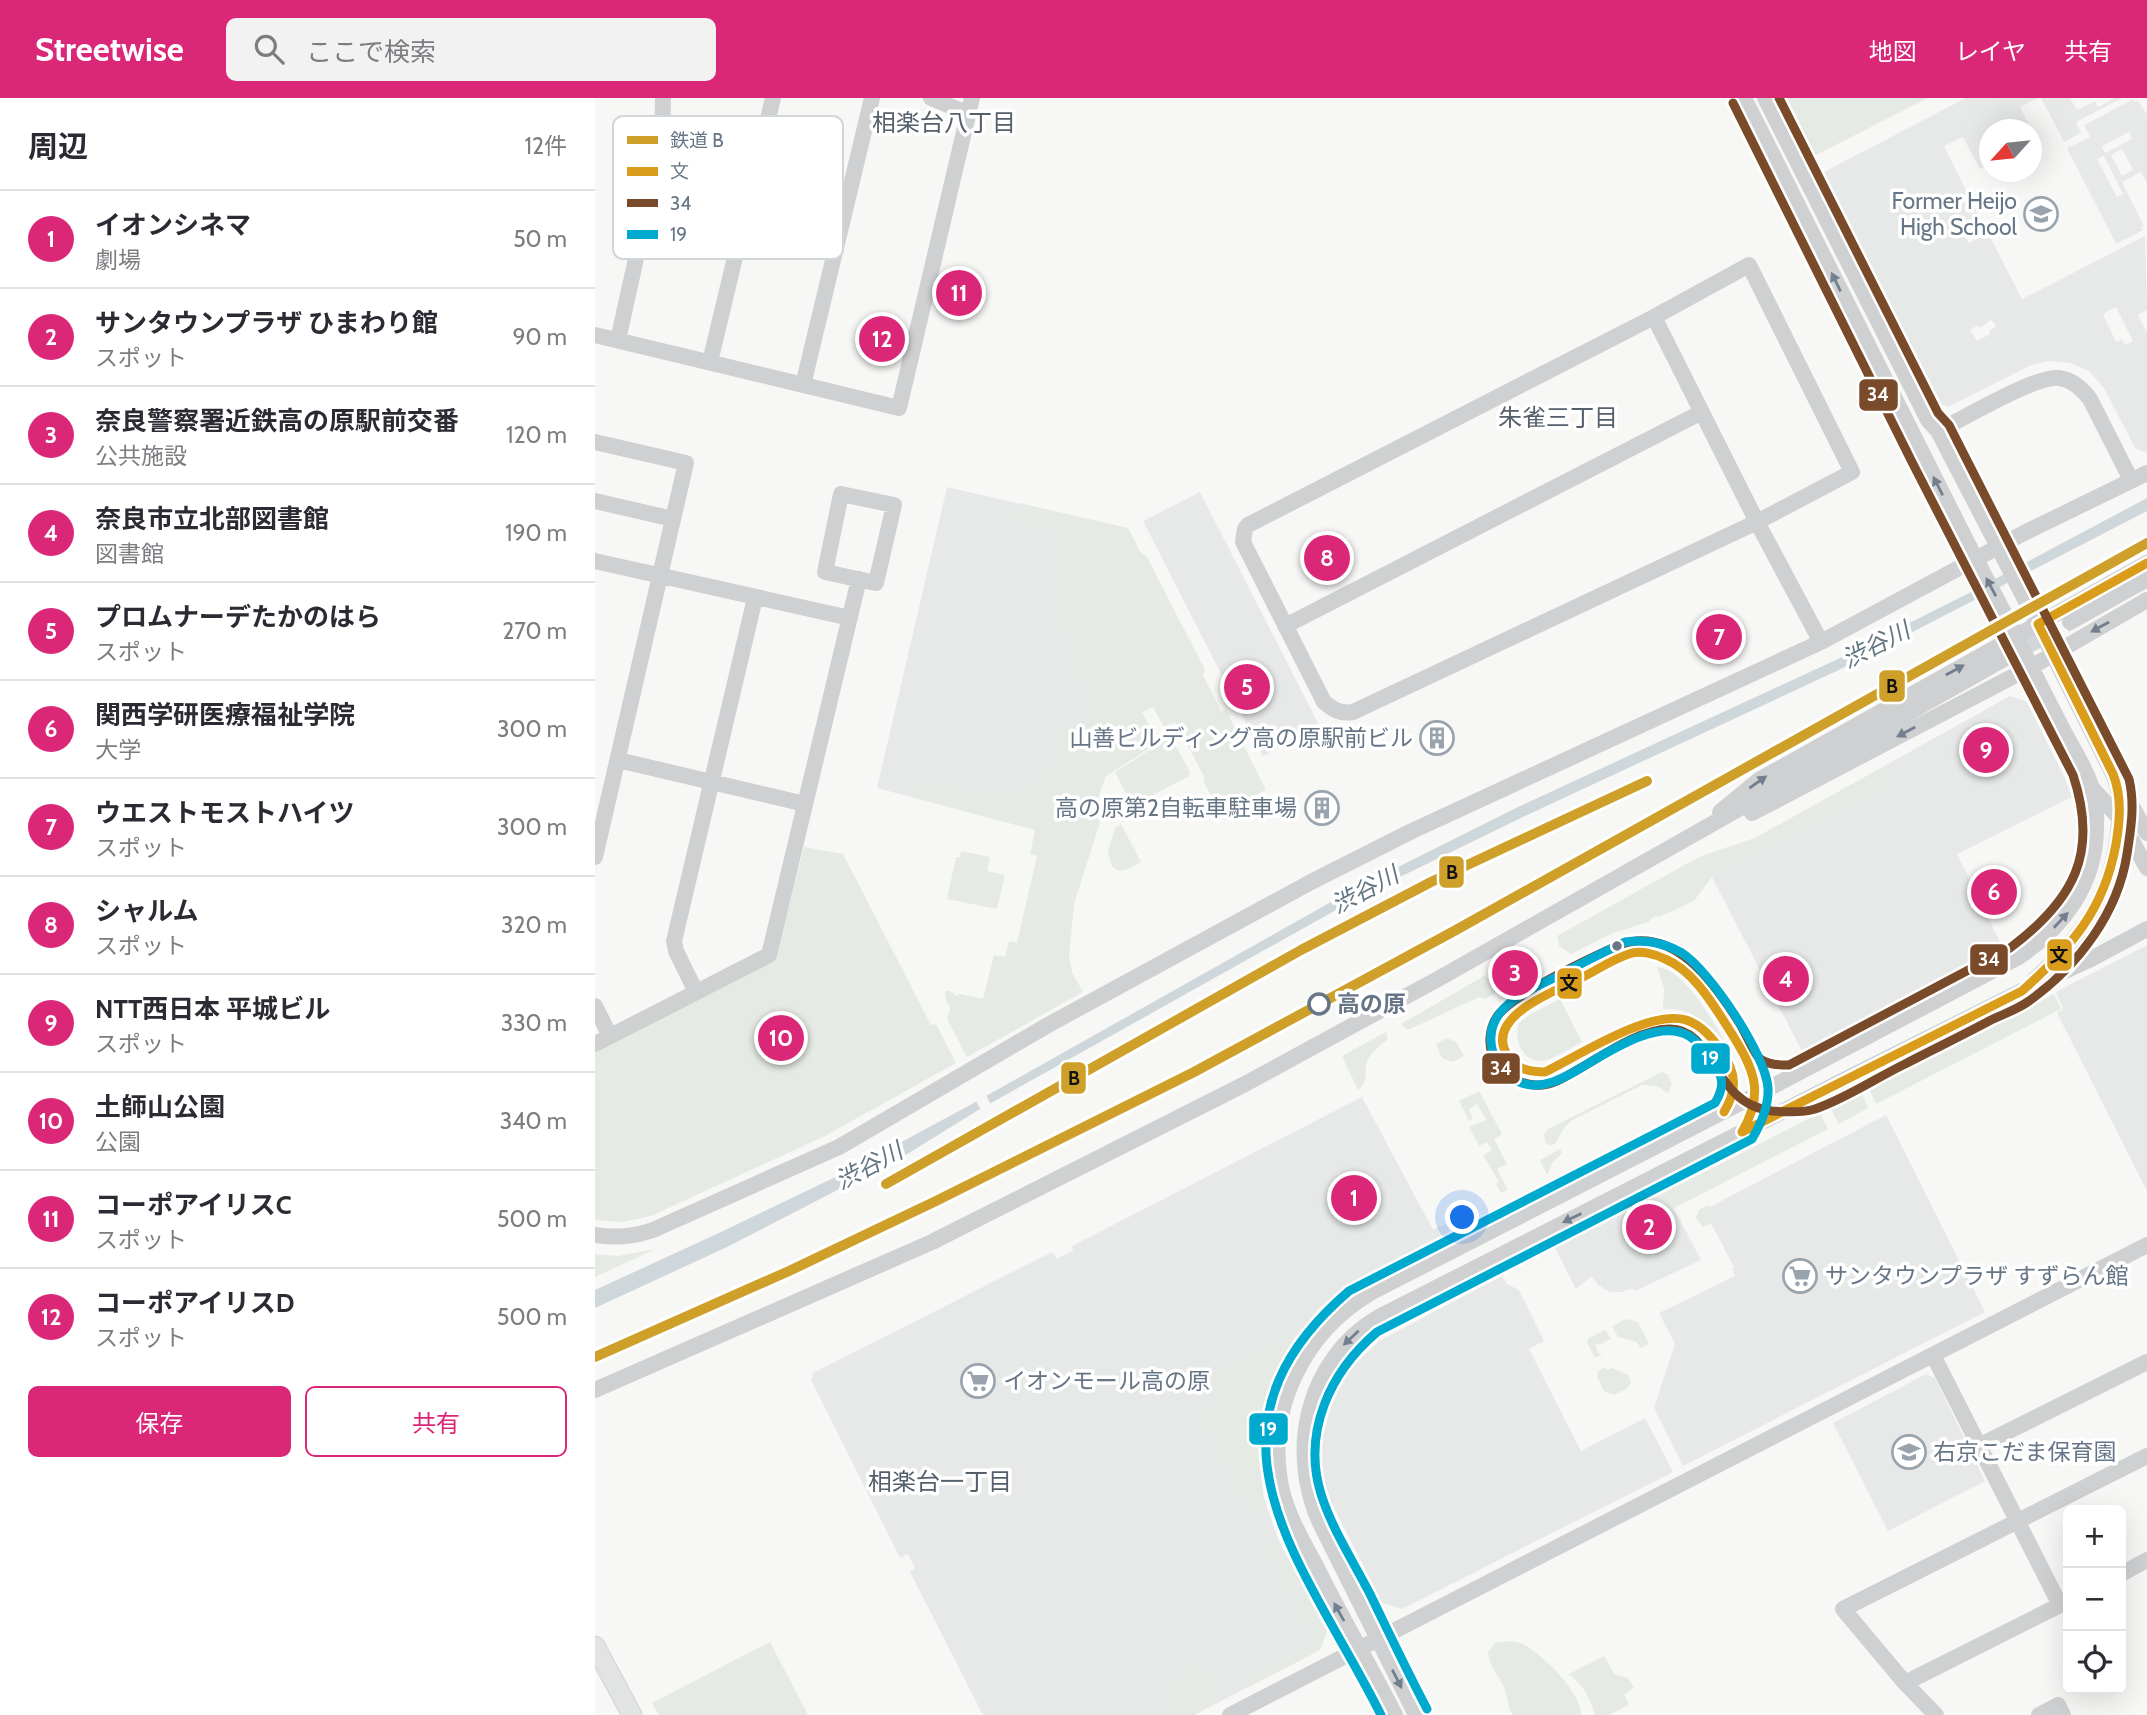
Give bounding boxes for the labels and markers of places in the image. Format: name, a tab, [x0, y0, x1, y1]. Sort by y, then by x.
place label: Former Heijo High School	[1892, 187, 2018, 241]
school or university icon: Former Heijo High School	[2022, 195, 2060, 233]
pin: 11	[936, 267, 982, 319]
pin: 12	[859, 313, 905, 365]
pin: 8	[1304, 532, 1350, 584]
pin: 7	[1696, 611, 1742, 663]
pin: 5	[1224, 661, 1270, 713]
building icon: 山善ビルディング高の原駅前ビル	[1418, 719, 1456, 757]
place label: 山善ビルディング高の原駅前ビル	[1070, 724, 1413, 752]
pin: 9	[1963, 724, 2009, 776]
building icon: 高の原第2自転車駐車場	[1303, 789, 1341, 827]
place label: 高の原第2自転車駐車場	[1055, 794, 1297, 822]
pin: 6	[1971, 866, 2017, 918]
unlabelled marker	[1610, 939, 1624, 953]
pin: 3	[1492, 947, 1538, 999]
pin: 4	[1763, 953, 1809, 1005]
place label: 高の原	[1337, 990, 1406, 1018]
marker: 高の原	[1308, 993, 1330, 1015]
pin: 10	[758, 1012, 804, 1064]
pin: 1	[1331, 1172, 1377, 1224]
pin: 2	[1626, 1201, 1672, 1253]
supermarket icon: サンタウンプラザ すずらん館	[1781, 1257, 1819, 1295]
place label: サンタウンプラザ すずらん館	[1825, 1262, 2129, 1290]
supermarket icon: イオンモール高の原	[959, 1362, 997, 1400]
place label: イオンモール高の原	[1003, 1367, 1210, 1395]
school or university icon: 右京こだま保育園	[1890, 1433, 1928, 1471]
place label: 右京こだま保育園	[1933, 1438, 2117, 1466]

